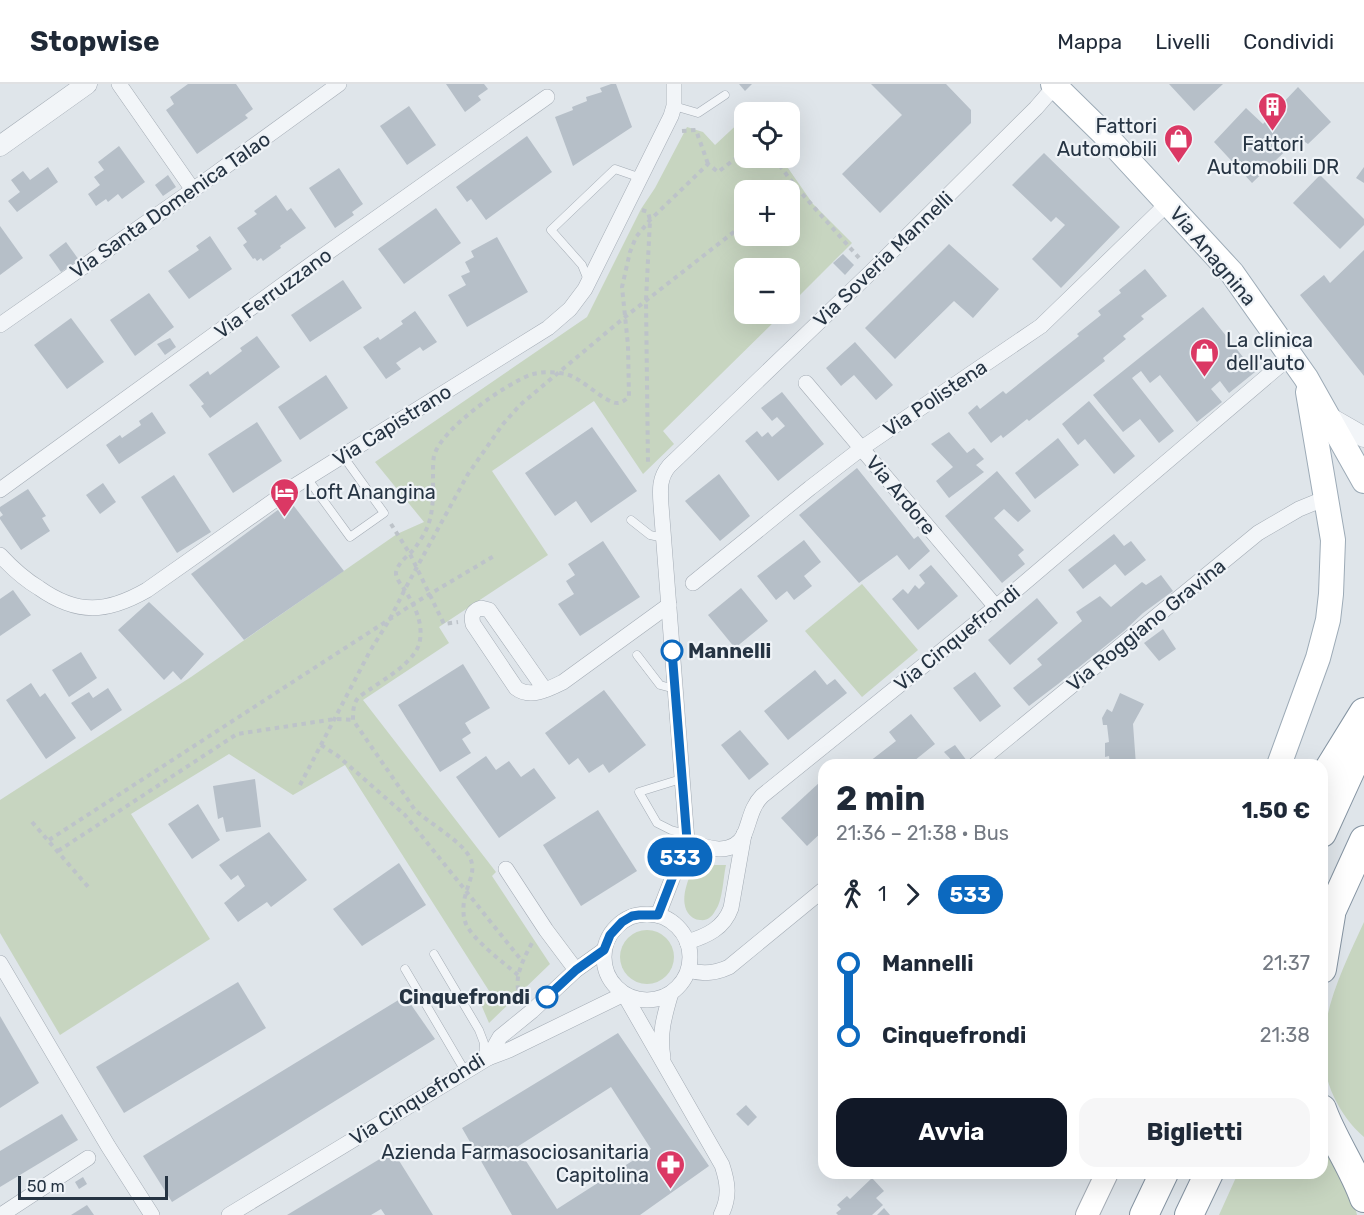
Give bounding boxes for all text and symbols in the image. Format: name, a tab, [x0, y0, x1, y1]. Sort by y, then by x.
text: Stopwise	[30, 25, 160, 58]
text: Mappa	[1057, 29, 1122, 54]
text: Livelli	[1155, 29, 1210, 54]
text: Condividi	[1243, 29, 1334, 54]
building icon: Fattori Automobili DR	[1257, 90, 1289, 132]
map controls	[734, 102, 800, 324]
button: locate	[734, 102, 800, 168]
place label: Fattori Automobili	[1057, 114, 1157, 161]
shop icon: Fattori Automobili	[1162, 122, 1194, 164]
street label: Via Santa Domenica Talao	[65, 127, 275, 283]
place label: Fattori Automobili DR	[1207, 132, 1339, 179]
button: +	[734, 180, 800, 246]
street label: Via Soveria Mannelli	[808, 186, 958, 332]
street label: Via Anagnina	[1165, 202, 1261, 310]
street label: Via Ferruzzano	[210, 243, 336, 343]
button: −	[734, 258, 800, 324]
place label: La clinica dell'auto	[1226, 328, 1313, 375]
shop icon: La clinica dell'auto	[1189, 336, 1221, 378]
street label: Via Polistena	[879, 354, 991, 442]
street label: Via Capistrano	[328, 379, 456, 471]
street label: Via Ardore	[861, 450, 941, 540]
hotel icon: Loft Anangina	[268, 476, 300, 518]
place label: Loft Anangina	[305, 480, 436, 504]
street label: Via Roggiano Gravina	[1062, 554, 1230, 696]
street label: Via Cinquefrondi	[889, 580, 1025, 696]
place label: Mannelli	[688, 639, 771, 663]
marker: Mannelli	[661, 640, 683, 662]
text: 2 min	[836, 779, 925, 818]
text: 1.50 €	[1242, 797, 1310, 824]
text: 21:36 – 21:38 · Bus	[836, 821, 1009, 845]
line badge: 533	[646, 838, 714, 876]
text: 533	[659, 845, 701, 870]
icon: walk	[836, 878, 869, 911]
icon: forward	[896, 878, 929, 911]
text: 1	[878, 882, 887, 906]
text: 533	[950, 882, 991, 907]
text: Mannelli	[882, 950, 973, 977]
text: 21:37	[1262, 951, 1310, 975]
place label: Cinquefrondi	[399, 985, 530, 1009]
marker: Cinquefrondi	[536, 986, 558, 1008]
text: Cinquefrondi	[882, 1022, 1026, 1049]
text: 21:38	[1260, 1023, 1310, 1047]
street label: Via Cinquefrondi	[345, 1048, 489, 1150]
button: Avvia	[836, 1098, 1067, 1167]
button: Biglietti	[1079, 1098, 1310, 1167]
place label: Azienda Farmasociosanitaria Capitolina	[381, 1140, 649, 1187]
pharmacy icon: Azienda Farmasociosanitaria Capitolina	[654, 1148, 686, 1190]
scale bar	[18, 1173, 168, 1200]
text: 50 m	[27, 1177, 65, 1196]

